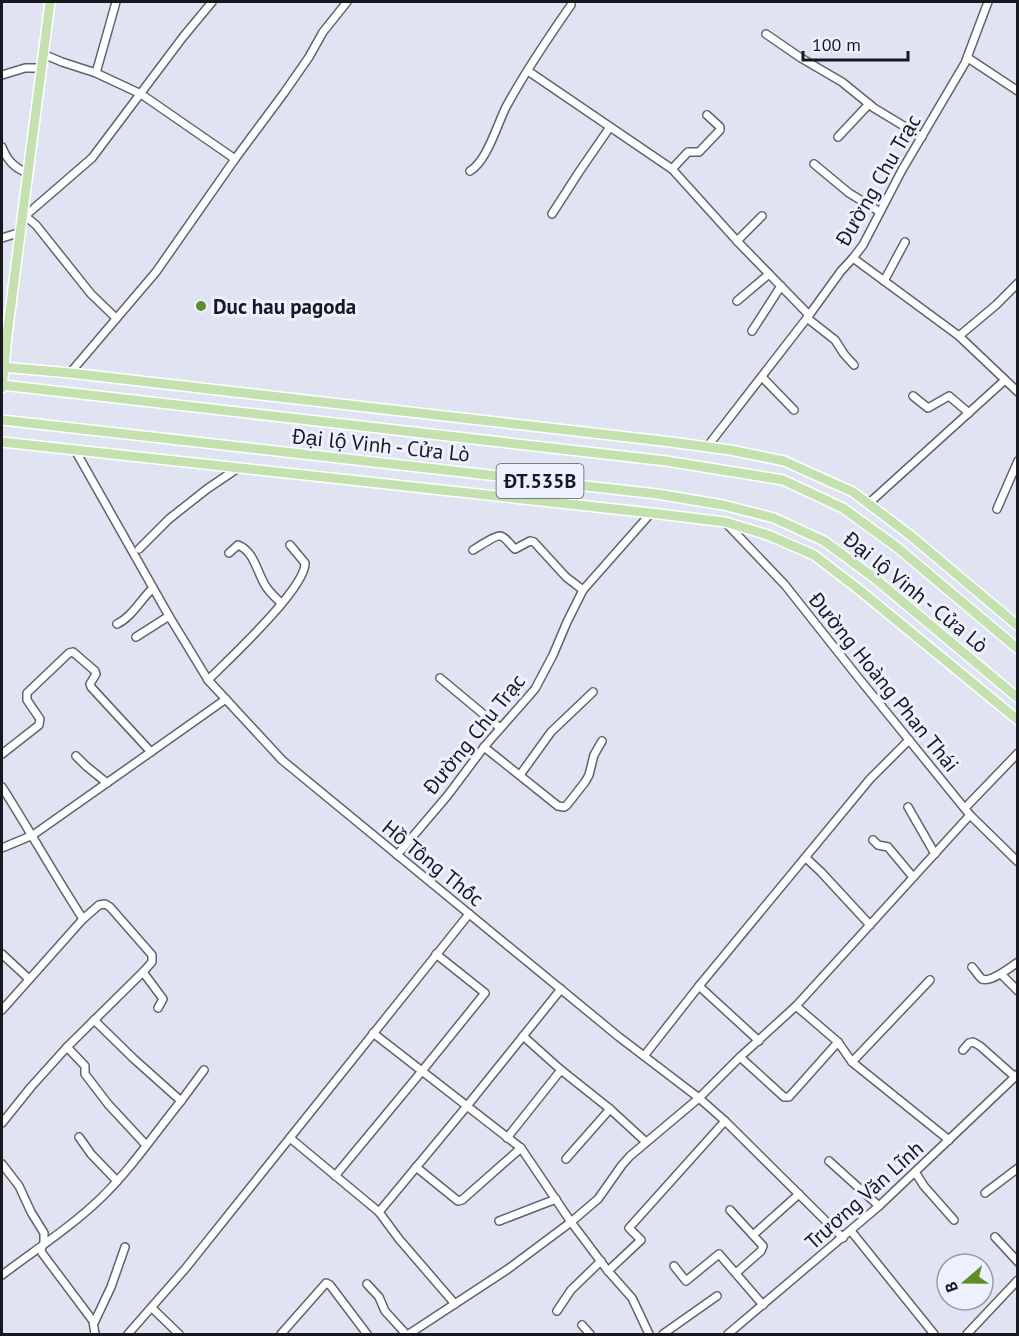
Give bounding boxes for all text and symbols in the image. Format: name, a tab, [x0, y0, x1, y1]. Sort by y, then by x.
scale bar	[803, 24, 908, 62]
text: 100 m	[812, 33, 861, 56]
street label: Đường Chu Trạc	[829, 109, 927, 251]
place label: Duc hau pagoda	[213, 293, 356, 320]
marker: Duc hau pagoda	[194, 299, 208, 313]
street label: Đại lộ Vinh - Cửa Lò	[290, 422, 471, 468]
road number: ĐT.535B	[496, 464, 584, 498]
street label: Đại lộ Vinh - Cửa Lò	[837, 525, 994, 659]
street label: Đường Hoàng Phan Thái	[803, 586, 965, 777]
street label: Đường Chu Trạc	[416, 668, 531, 801]
street label: Hồ Tông Thốc	[377, 814, 489, 912]
street label: Trương Văn Lĩnh	[799, 1135, 929, 1255]
north arrow	[935, 1252, 995, 1312]
text: B	[940, 1279, 962, 1295]

